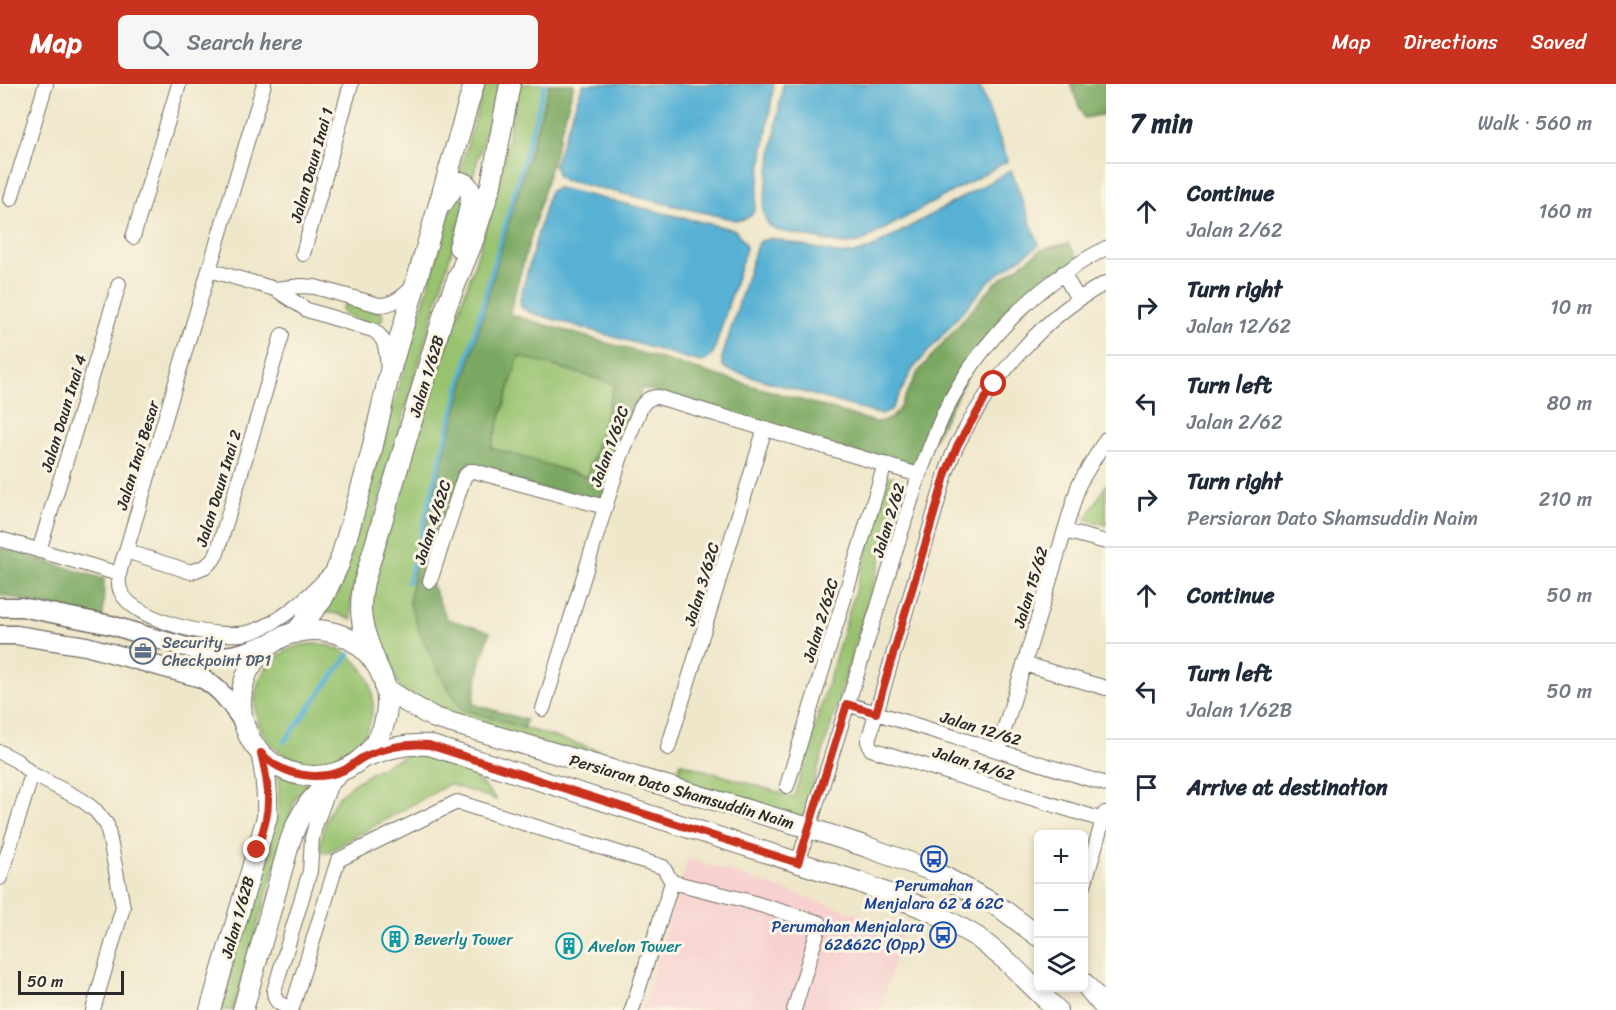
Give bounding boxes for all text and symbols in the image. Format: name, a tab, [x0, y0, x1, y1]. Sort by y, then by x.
search box	[118, 15, 538, 69]
text: Map	[30, 18, 82, 67]
text: Search here	[187, 23, 303, 62]
text: Map	[1332, 23, 1370, 61]
text: Directions	[1403, 23, 1498, 61]
text: Saved	[1531, 23, 1586, 61]
icon: search	[139, 26, 172, 59]
text: 7 min	[1130, 100, 1193, 146]
street label: Jalan Daun Inai 1	[281, 104, 342, 227]
text: Walk · 560 m	[1478, 106, 1592, 141]
text: Continue	[1187, 174, 1275, 213]
text: 160 m	[1539, 194, 1592, 229]
icon: ahead	[1130, 195, 1163, 228]
text: Jalan 2/62	[1187, 213, 1283, 248]
text: Turn right	[1187, 270, 1282, 309]
text: 10 m	[1550, 290, 1592, 325]
icon: right	[1130, 291, 1163, 324]
text: Jalan 12/62	[1187, 309, 1291, 344]
street label: Jalan 1/62B	[400, 332, 453, 422]
street label: Jalan Daun Inai 4	[32, 351, 95, 476]
text: Turn left	[1187, 366, 1272, 405]
route start	[980, 370, 1006, 396]
text: 80 m	[1547, 386, 1592, 421]
icon: left	[1130, 387, 1163, 420]
street label: Jalan Inai Besar	[107, 396, 168, 514]
street label: Jalan 1/62C	[581, 402, 637, 492]
text: Jalan 2/62	[1187, 405, 1283, 440]
street label: Jalan Daun Inai 2	[187, 426, 250, 551]
text: Turn right	[1187, 462, 1282, 501]
street label: Jalan 4/62C	[405, 476, 460, 569]
street label: Jalan 2/62	[863, 479, 914, 562]
text: 210 m	[1539, 482, 1592, 517]
icon: right	[1130, 483, 1163, 516]
text: Persiaran Dato Shamsuddin Naim	[1187, 501, 1478, 536]
street label: Jalan 3/62C	[675, 539, 728, 630]
street label: Jalan 15/62	[1004, 543, 1057, 632]
street label: Jalan 2/62C	[794, 575, 847, 667]
text: Continue	[1187, 576, 1275, 615]
text: 50 m	[1547, 578, 1592, 613]
icon: ahead	[1130, 579, 1163, 612]
place label: Security Checkpoint DP1	[162, 628, 271, 675]
office icon: Security Checkpoint DP1	[128, 636, 158, 666]
text: Turn left	[1187, 654, 1272, 693]
text: 50 m	[1547, 674, 1592, 709]
icon: left	[1130, 675, 1163, 708]
text: Jalan 1/62B	[1187, 693, 1292, 728]
street label: Jalan 12/62	[936, 702, 1025, 755]
street label: Jalan 14/62	[928, 737, 1018, 790]
street label: Persiaran Dato Shamsuddin Naim	[566, 745, 798, 838]
text: Arrive at destination	[1187, 768, 1388, 807]
icon: arrive	[1130, 771, 1163, 804]
map controls	[1034, 830, 1088, 992]
button: +	[1034, 830, 1088, 884]
route end	[243, 836, 269, 862]
bus stop icon: Perumahan Menjalara 62 & 62C	[919, 844, 949, 874]
place label: Perumahan Menjalara 62 & 62C	[864, 871, 1004, 918]
street label: Jalan 1/62B	[212, 873, 263, 963]
button: −	[1034, 884, 1088, 938]
place label: Perumahan Menjalara 62&62C (Opp)	[772, 912, 925, 959]
bus stop icon: Perumahan Menjalara 62&62C (Opp)	[928, 920, 958, 950]
building icon: Beverly Tower	[380, 924, 410, 954]
place label: Beverly Tower	[414, 925, 514, 954]
building icon: Avelon Tower	[554, 931, 584, 961]
place label: Avelon Tower	[587, 932, 682, 961]
button: layers	[1034, 938, 1088, 992]
text: 50 m	[27, 967, 63, 996]
scale bar	[18, 968, 124, 996]

